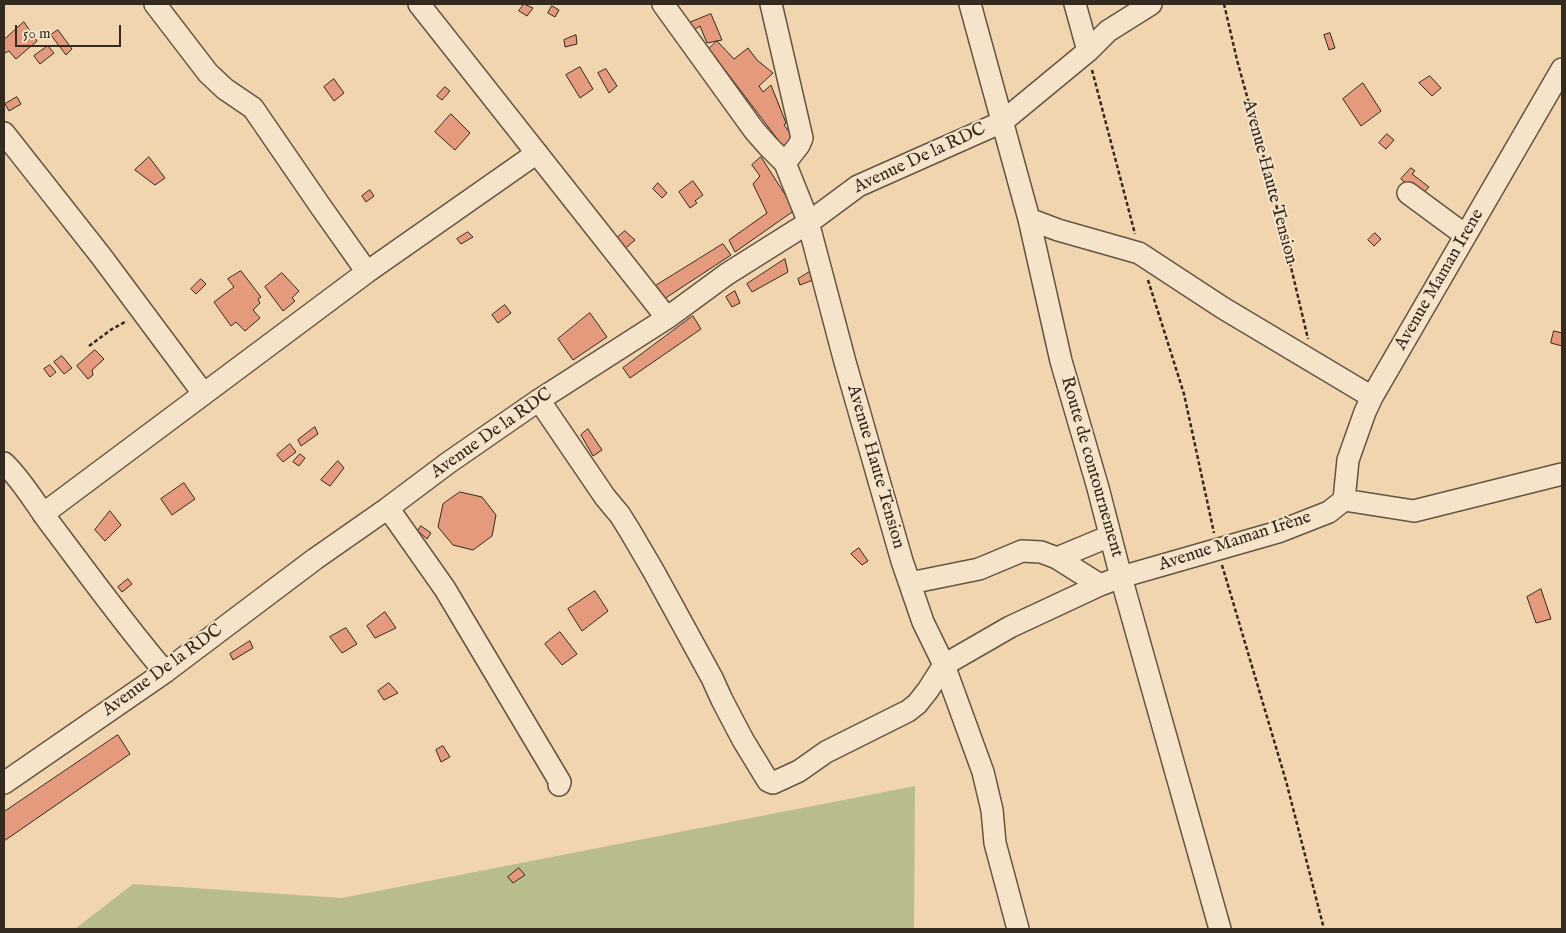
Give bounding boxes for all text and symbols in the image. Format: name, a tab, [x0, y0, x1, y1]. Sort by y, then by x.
scale bar	[18, 15, 124, 47]
text: 50 m	[23, 24, 51, 43]
street label: Avenue Haute Tension	[1237, 97, 1301, 267]
street label: Avenue De la RDC	[851, 119, 989, 199]
street label: Avenue Maman Irene	[1391, 206, 1489, 354]
street label: Route de contournement	[1055, 374, 1127, 560]
street label: Avenue Haute Tension	[841, 383, 909, 551]
street label: Avenue De la RDC	[427, 384, 557, 484]
street label: Avenue Maman Irène	[1156, 507, 1314, 577]
street label: Avenue De la RDC	[99, 620, 227, 722]

